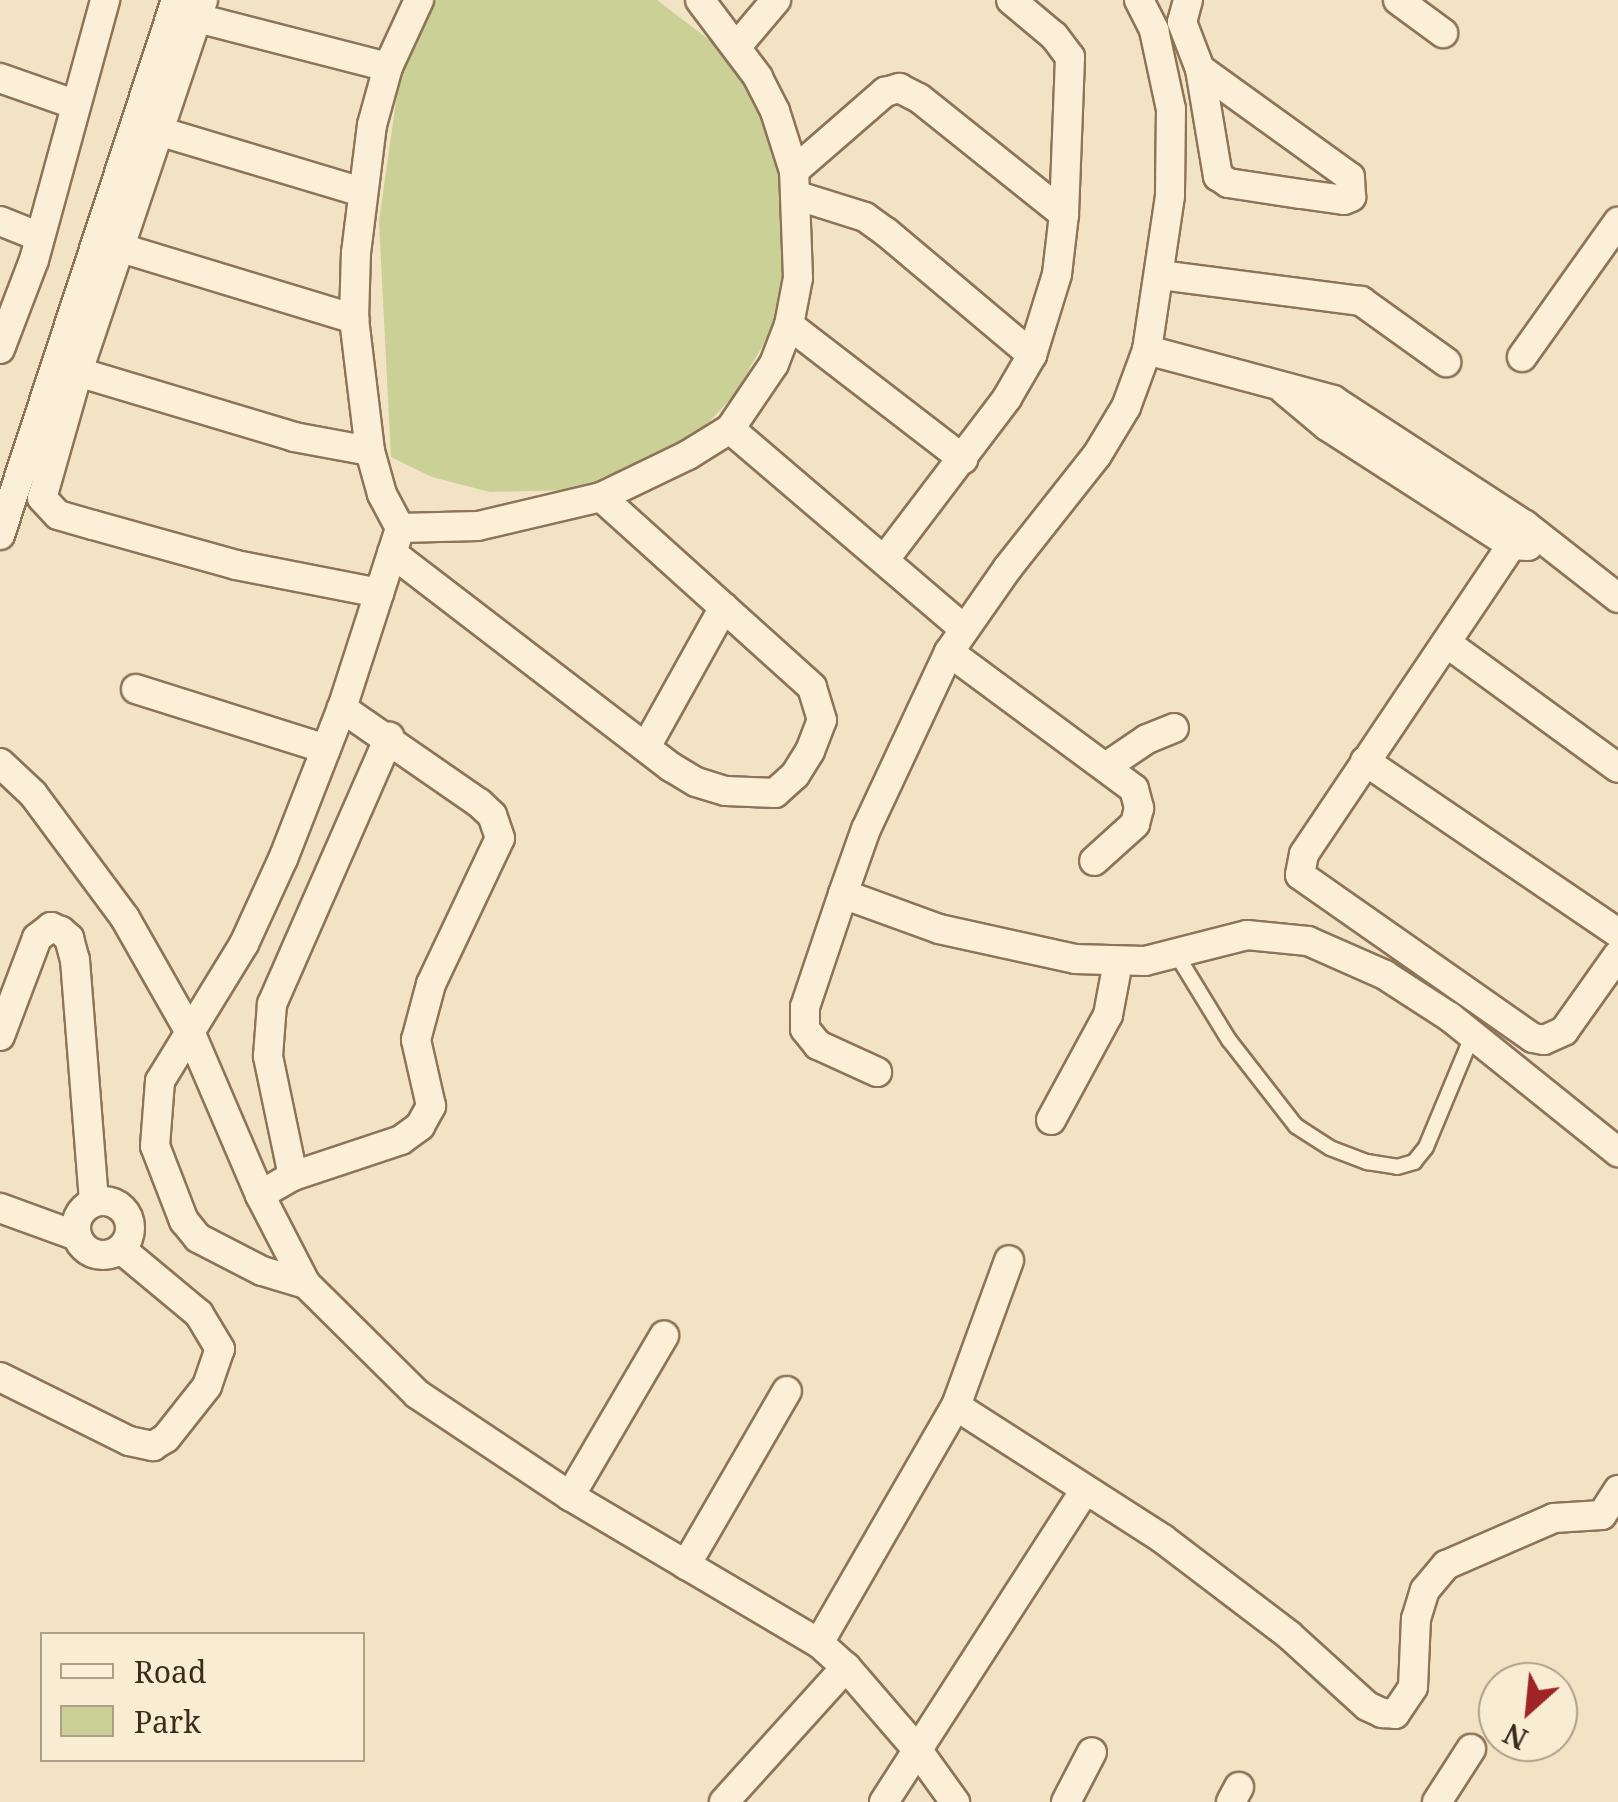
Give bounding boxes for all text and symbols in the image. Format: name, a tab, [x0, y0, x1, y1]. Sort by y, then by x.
legend	[40, 1632, 365, 1762]
text: Road	[134, 1651, 206, 1692]
north arrow	[1478, 1662, 1578, 1762]
text: Park	[134, 1701, 201, 1742]
text: N	[1497, 1715, 1534, 1759]

